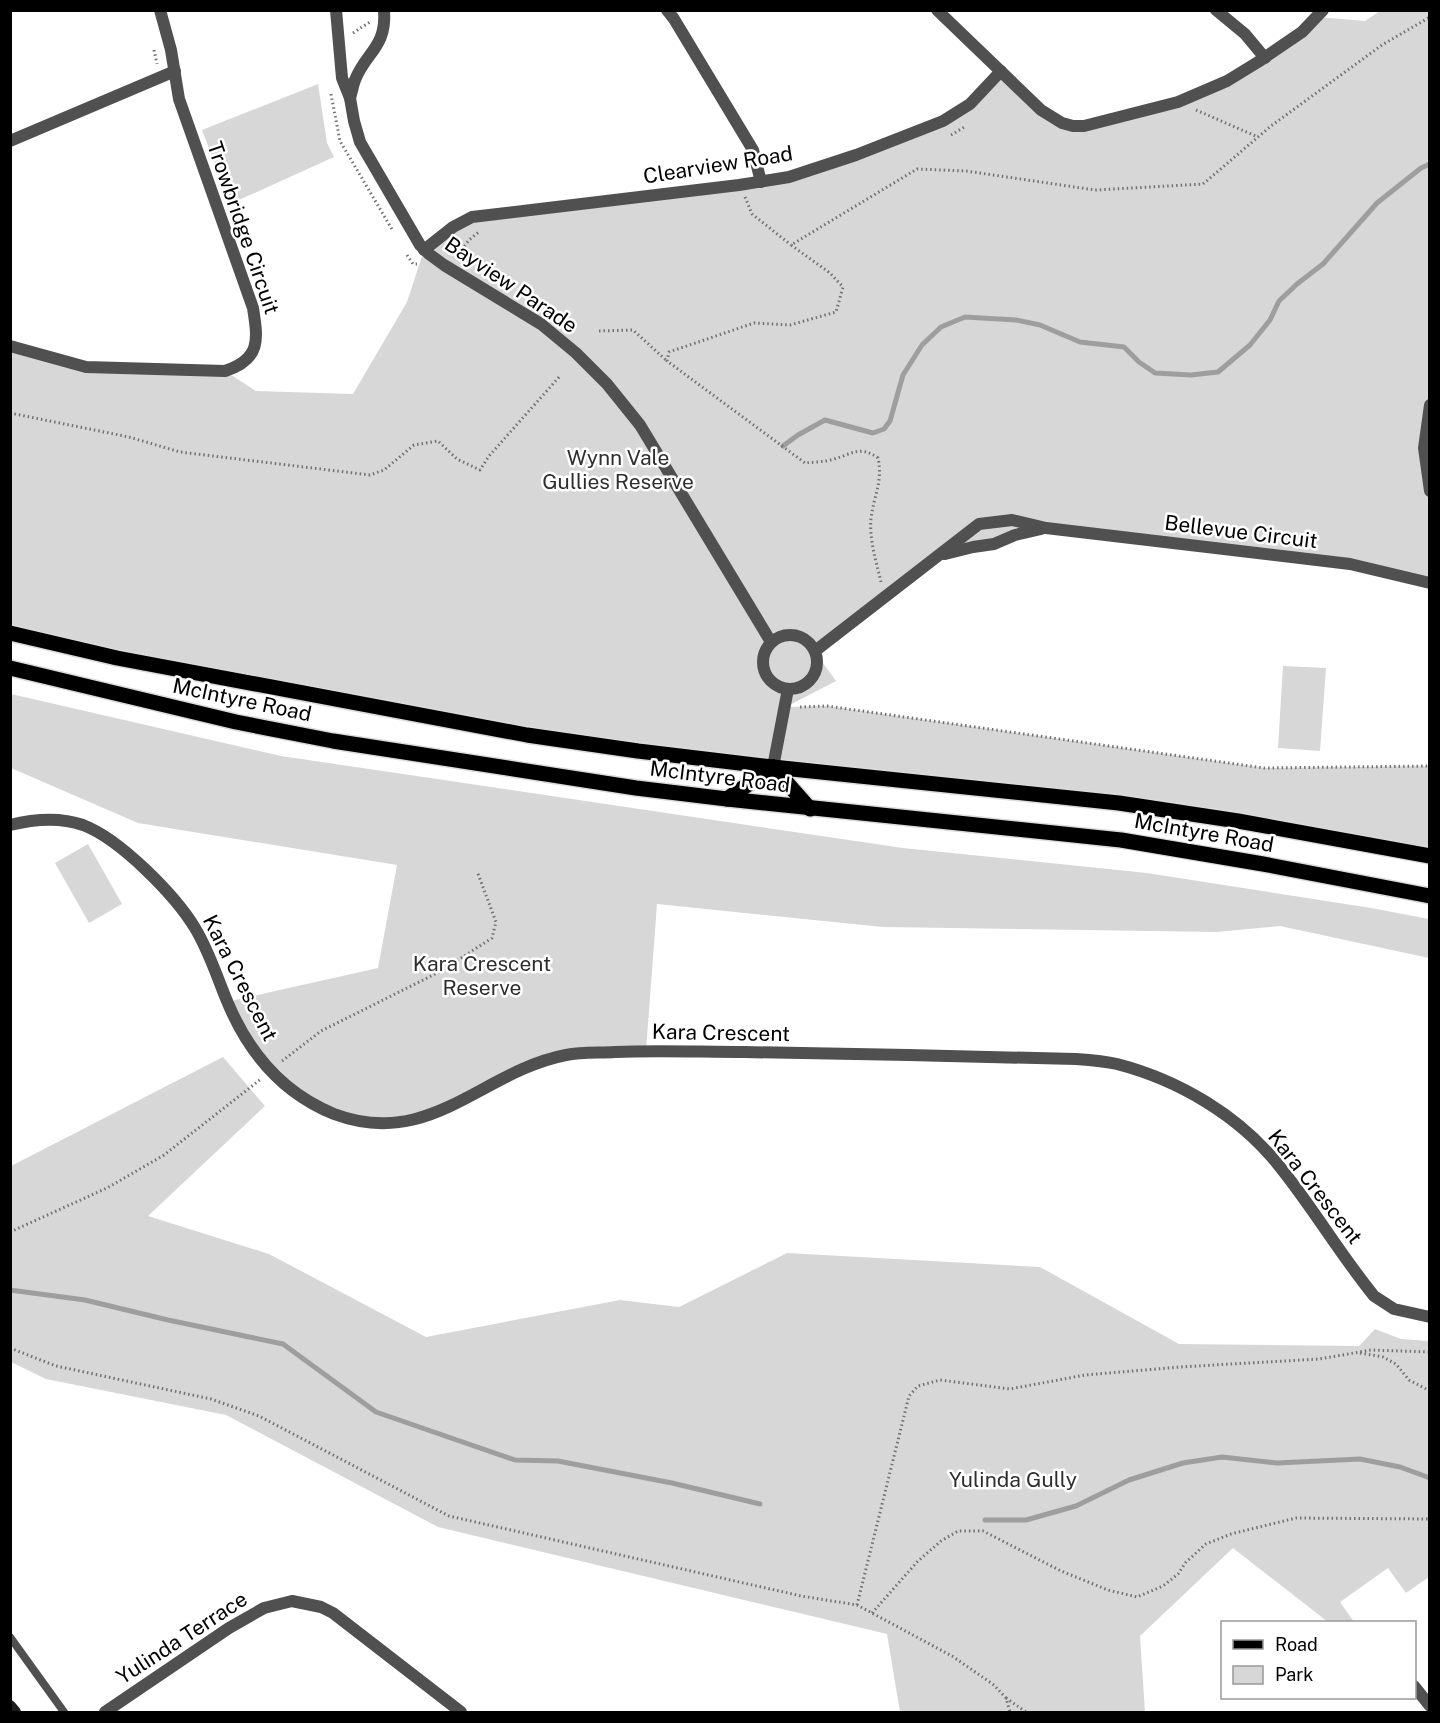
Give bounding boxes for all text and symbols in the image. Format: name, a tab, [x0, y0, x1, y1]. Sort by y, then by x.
street label: Trowbridge Circuit	[202, 138, 285, 317]
street label: Clearview Road	[641, 140, 794, 189]
street label: Bayview Parade	[440, 231, 582, 338]
park label: Wynn Vale Gullies Reserve	[542, 445, 694, 494]
street label: Bellevue Circuit	[1163, 510, 1319, 553]
street label: McIntyre Road	[170, 673, 314, 726]
street label: McIntyre Road	[648, 755, 792, 798]
street label: McIntyre Road	[1132, 808, 1276, 857]
street label: Kara Crescent	[198, 910, 283, 1045]
park label: Kara Crescent Reserve	[413, 951, 551, 1000]
street label: Kara Crescent	[652, 1019, 790, 1046]
street label: Kara Crescent	[1263, 1124, 1368, 1249]
park label: Yulinda Gully	[949, 1467, 1077, 1492]
street label: Yulinda Terrace	[112, 1586, 252, 1689]
legend	[1221, 1621, 1416, 1699]
text: Road	[1275, 1634, 1318, 1655]
text: Park	[1275, 1664, 1313, 1685]

